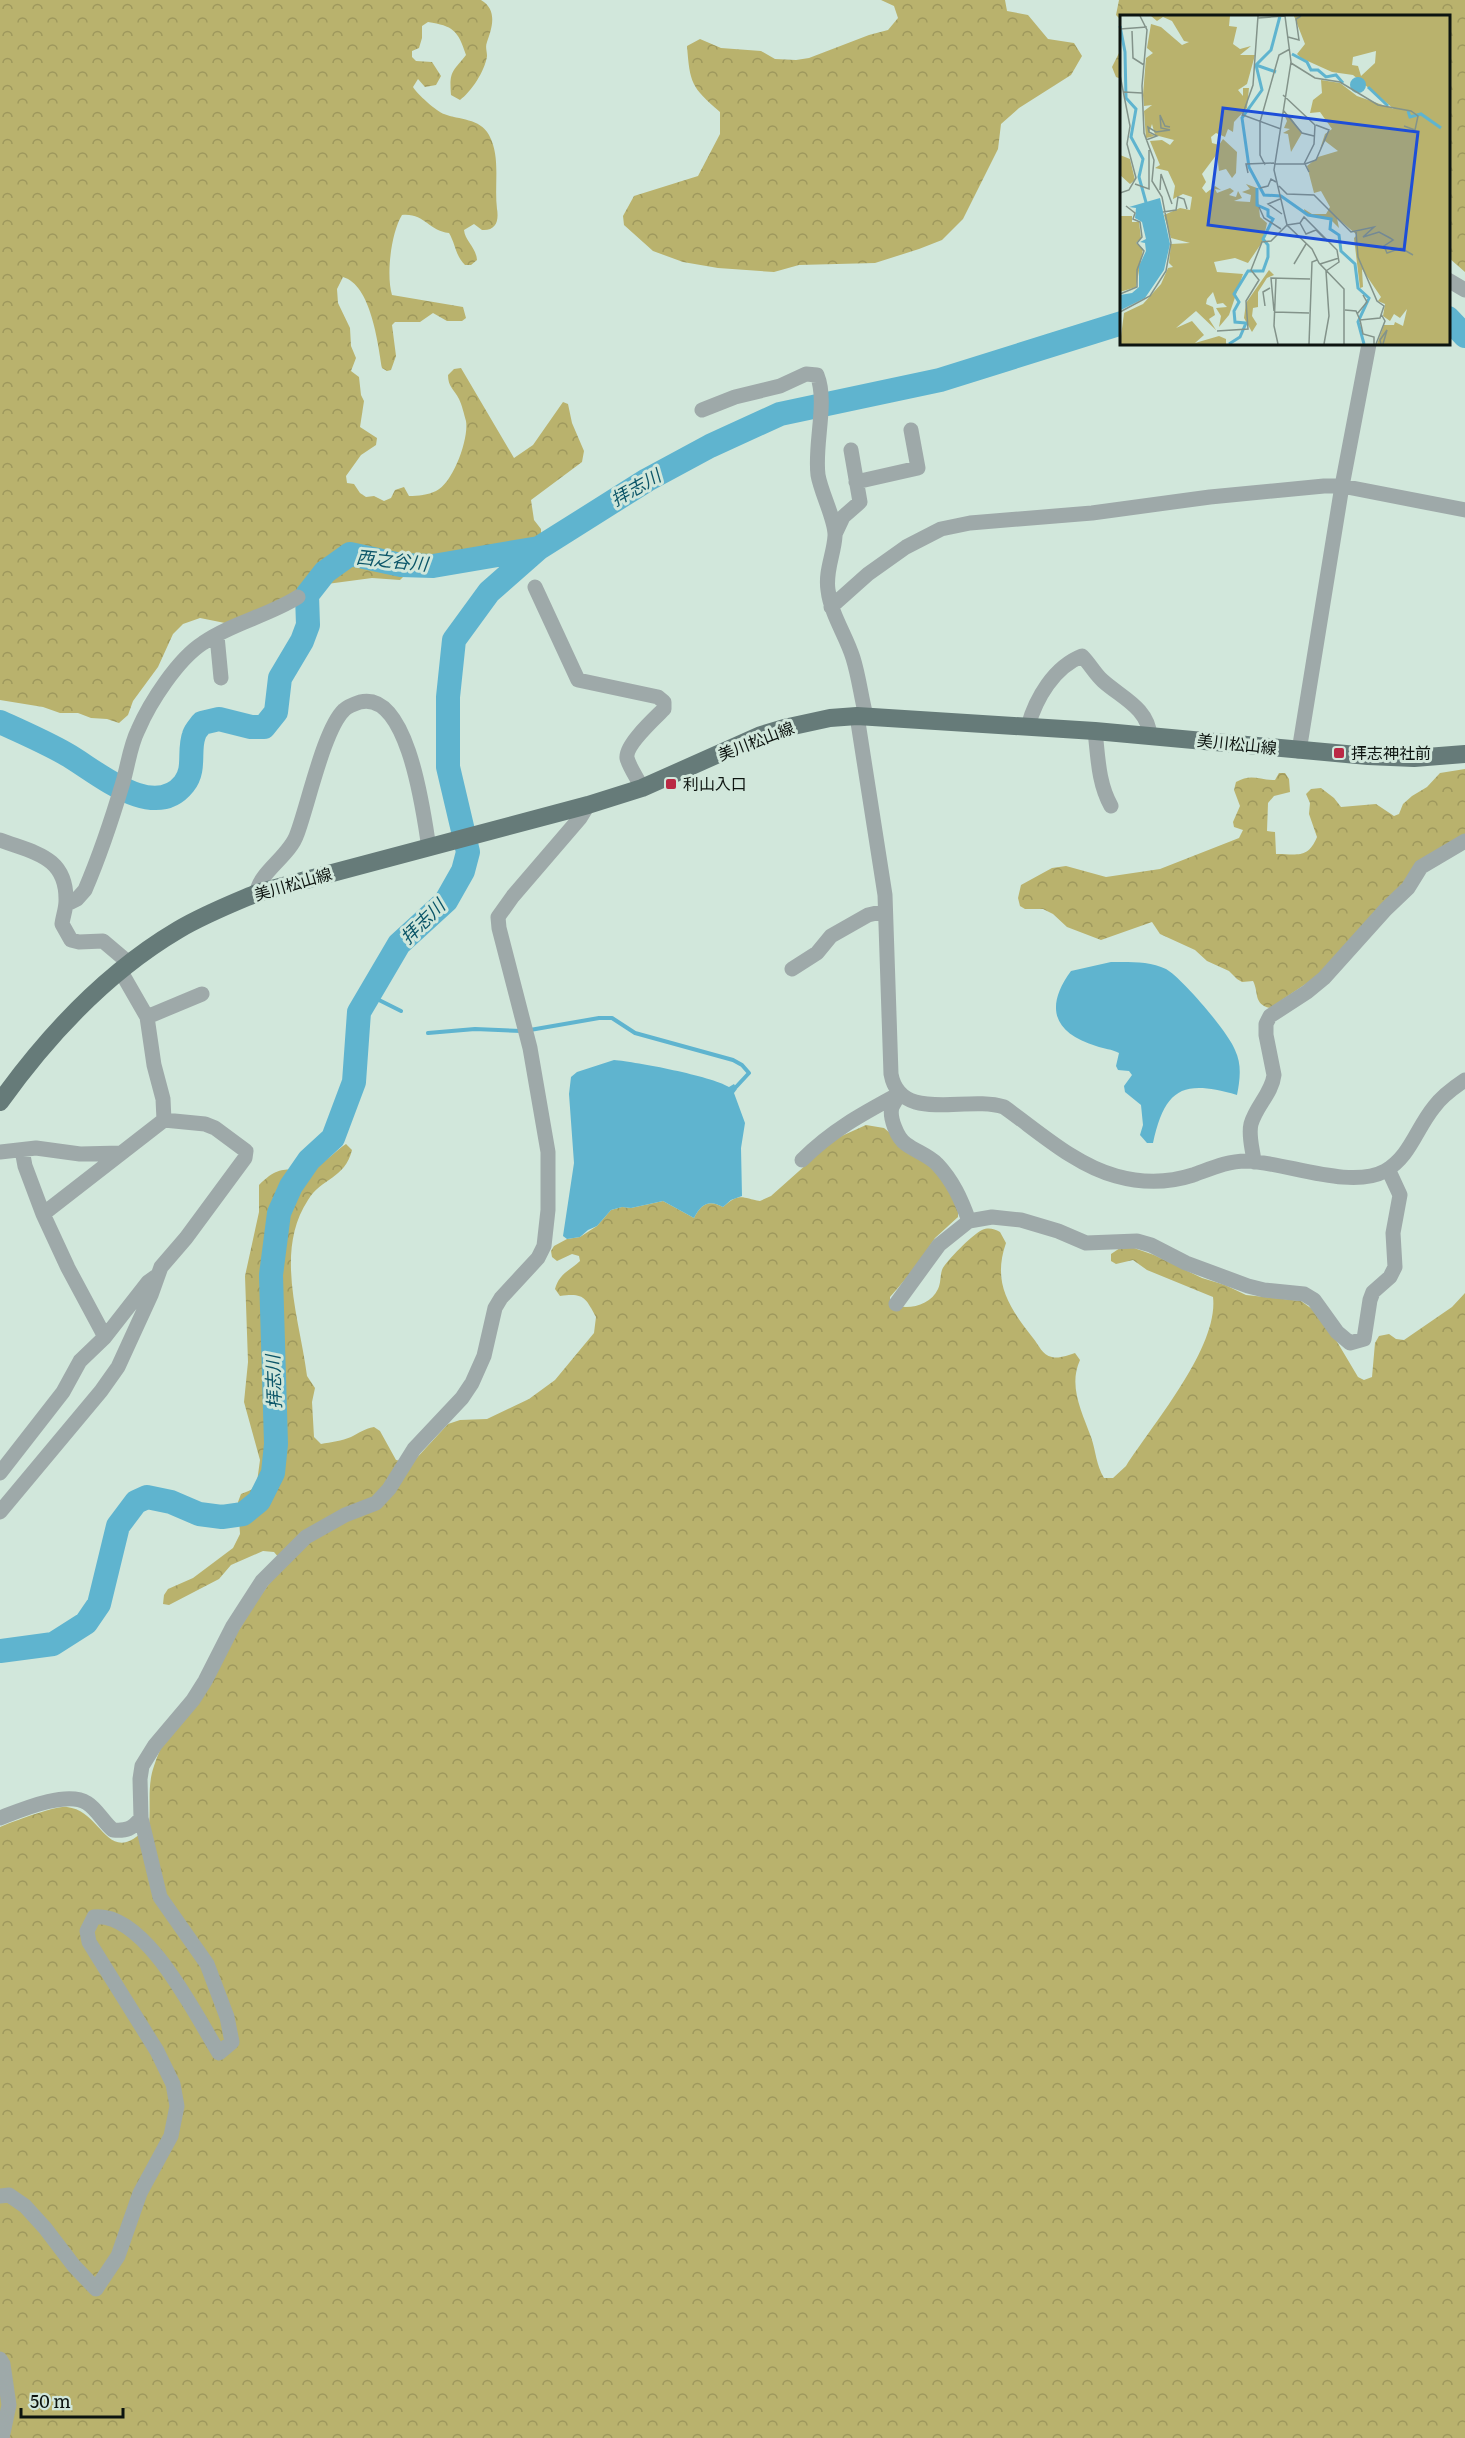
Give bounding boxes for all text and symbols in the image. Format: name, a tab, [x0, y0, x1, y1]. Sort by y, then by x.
inset map	[1120, 15, 1450, 345]
water label: 拝志川	[605, 461, 667, 512]
water label: 西之谷川	[355, 542, 431, 577]
street label: 美川松山線	[714, 715, 797, 766]
street label: 美川松山線	[1196, 727, 1278, 759]
place label: 拝志神社前	[1351, 740, 1431, 764]
marker: 拝志神社前	[1332, 746, 1346, 760]
place label: 利山入口	[683, 771, 747, 795]
marker: 利山入口	[664, 777, 678, 791]
street label: 美川松山線	[251, 860, 334, 906]
water label: 拝志川	[393, 891, 452, 950]
water label: 拝志川	[258, 1353, 287, 1410]
scale bar	[21, 2381, 123, 2419]
text: 50 m	[30, 2387, 71, 2414]

